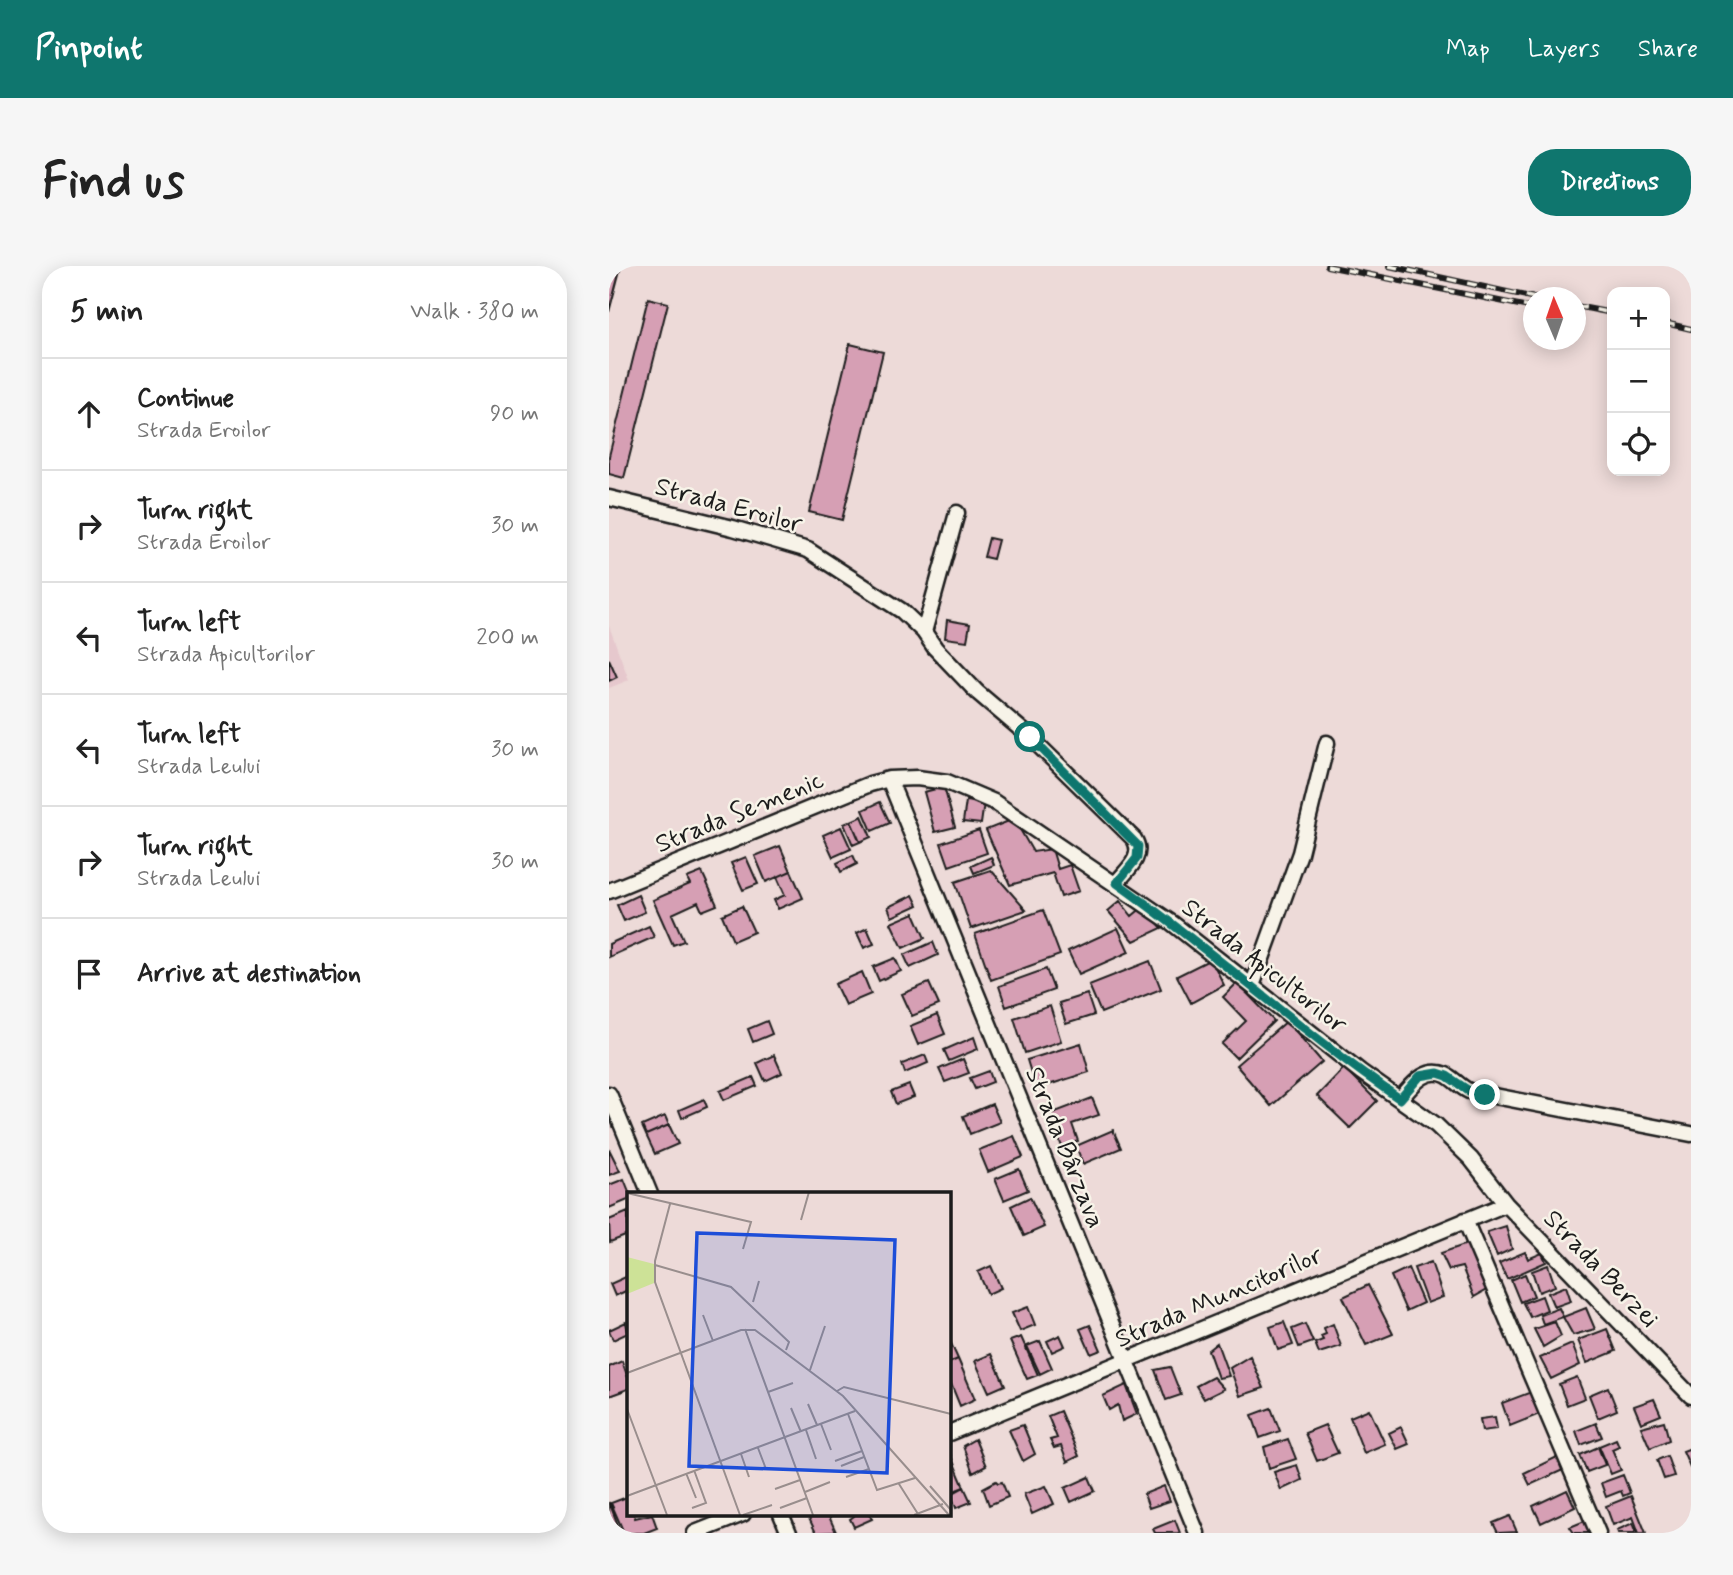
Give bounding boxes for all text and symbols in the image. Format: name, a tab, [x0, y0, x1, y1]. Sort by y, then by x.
text: Pinpoint	[35, 27, 143, 71]
text: Map	[1446, 34, 1490, 65]
text: Layers	[1528, 34, 1600, 65]
text: Share	[1638, 34, 1698, 65]
button: Directions	[1528, 149, 1691, 216]
text: Find us	[42, 150, 185, 215]
north arrow	[1523, 287, 1586, 350]
map controls	[1607, 287, 1670, 476]
button: +	[1607, 287, 1670, 350]
text: 5 min	[70, 292, 144, 331]
text: Walk · 380 m	[410, 297, 539, 327]
button: −	[1607, 350, 1670, 413]
text: Continue	[137, 382, 234, 416]
icon: ahead	[70, 395, 108, 433]
text: 90 m	[490, 399, 539, 429]
button: locate	[1607, 413, 1670, 476]
text: Strada Eroilor	[137, 416, 271, 446]
street label: Strada Eroilor	[651, 470, 806, 542]
text: Turn right	[137, 494, 253, 528]
icon: right	[70, 507, 108, 545]
text: 30 m	[491, 511, 539, 541]
text: Strada Eroilor	[137, 528, 271, 558]
text: Turn left	[137, 606, 241, 640]
icon: left	[70, 619, 108, 657]
text: 200 m	[476, 623, 539, 653]
text: Strada Apicultorilor	[137, 640, 315, 670]
text: Turn left	[137, 718, 241, 752]
route start	[1014, 721, 1045, 752]
icon: left	[70, 731, 108, 769]
text: 30 m	[491, 735, 539, 765]
text: Strada Leului	[137, 752, 261, 782]
street label: Strada Semenic	[650, 764, 829, 862]
text: Turn right	[137, 830, 253, 864]
icon: right	[70, 843, 108, 881]
text: 30 m	[491, 847, 539, 877]
text: Strada Leului	[137, 864, 261, 894]
street label: Strada Apicultorilor	[1172, 891, 1354, 1045]
icon: arrive	[70, 955, 108, 993]
text: Arrive at destination	[137, 957, 361, 991]
street label: Strada Bârzava	[1016, 1062, 1112, 1234]
route end	[1469, 1079, 1500, 1110]
inset map	[627, 1192, 950, 1516]
street label: Strada Berzei	[1535, 1203, 1666, 1336]
street label: Strada Muncitorilor	[1110, 1239, 1328, 1357]

